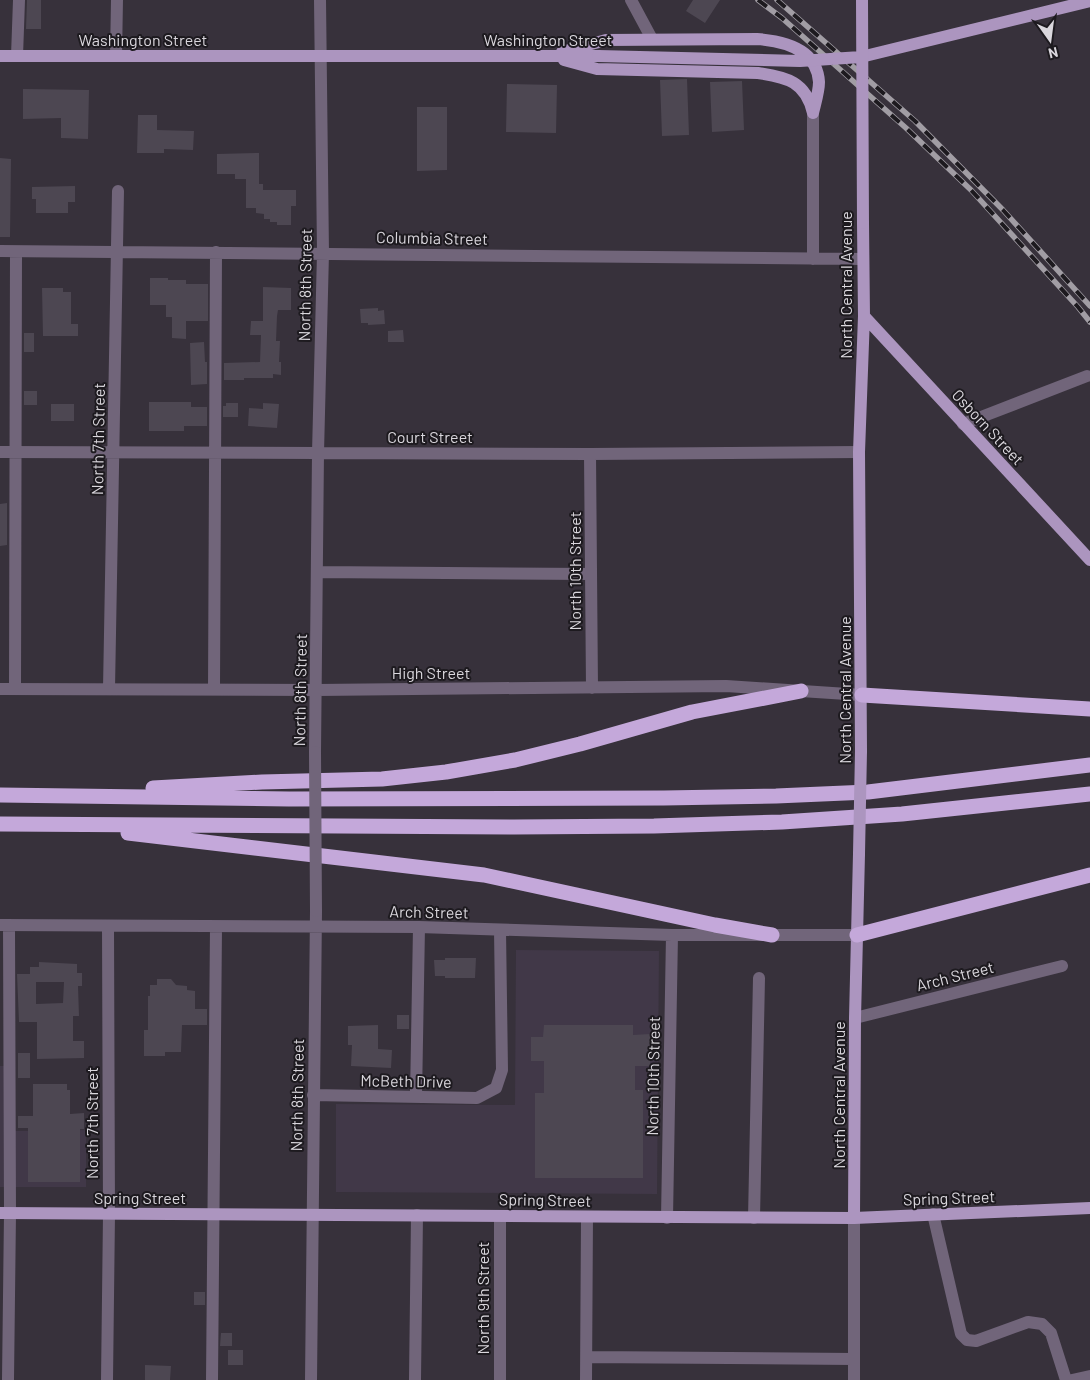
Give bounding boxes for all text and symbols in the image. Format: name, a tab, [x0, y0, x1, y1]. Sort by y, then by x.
north arrow	[1025, 15, 1075, 65]
street label: Washington Street	[79, 30, 207, 49]
street label: Washington Street	[484, 30, 612, 49]
text: N	[1047, 44, 1060, 62]
street label: North Central Avenue	[836, 211, 855, 359]
street label: Columbia Street	[376, 227, 488, 248]
street label: North 8th Street	[294, 228, 315, 342]
street label: North 7th Street	[87, 383, 108, 495]
street label: Osborn Street	[949, 385, 1028, 468]
street label: Court Street	[387, 427, 473, 446]
street label: North 10th Street	[565, 511, 584, 631]
street label: North Central Avenue	[835, 616, 854, 764]
street label: North 8th Street	[289, 633, 310, 747]
street label: High Street	[392, 663, 470, 682]
street label: Arch Street	[389, 901, 469, 922]
street label: Arch Street	[914, 957, 996, 994]
street label: North 10th Street	[642, 1016, 663, 1136]
street label: North Central Avenue	[829, 1021, 848, 1169]
street label: North 8th Street	[286, 1038, 307, 1152]
street label: North 7th Street	[82, 1067, 101, 1179]
street label: McBeth Drive	[360, 1070, 452, 1091]
street label: Spring Street	[903, 1186, 995, 1209]
street label: Spring Street	[94, 1188, 186, 1207]
street label: Spring Street	[499, 1189, 591, 1210]
street label: North 9th Street	[473, 1242, 492, 1354]

